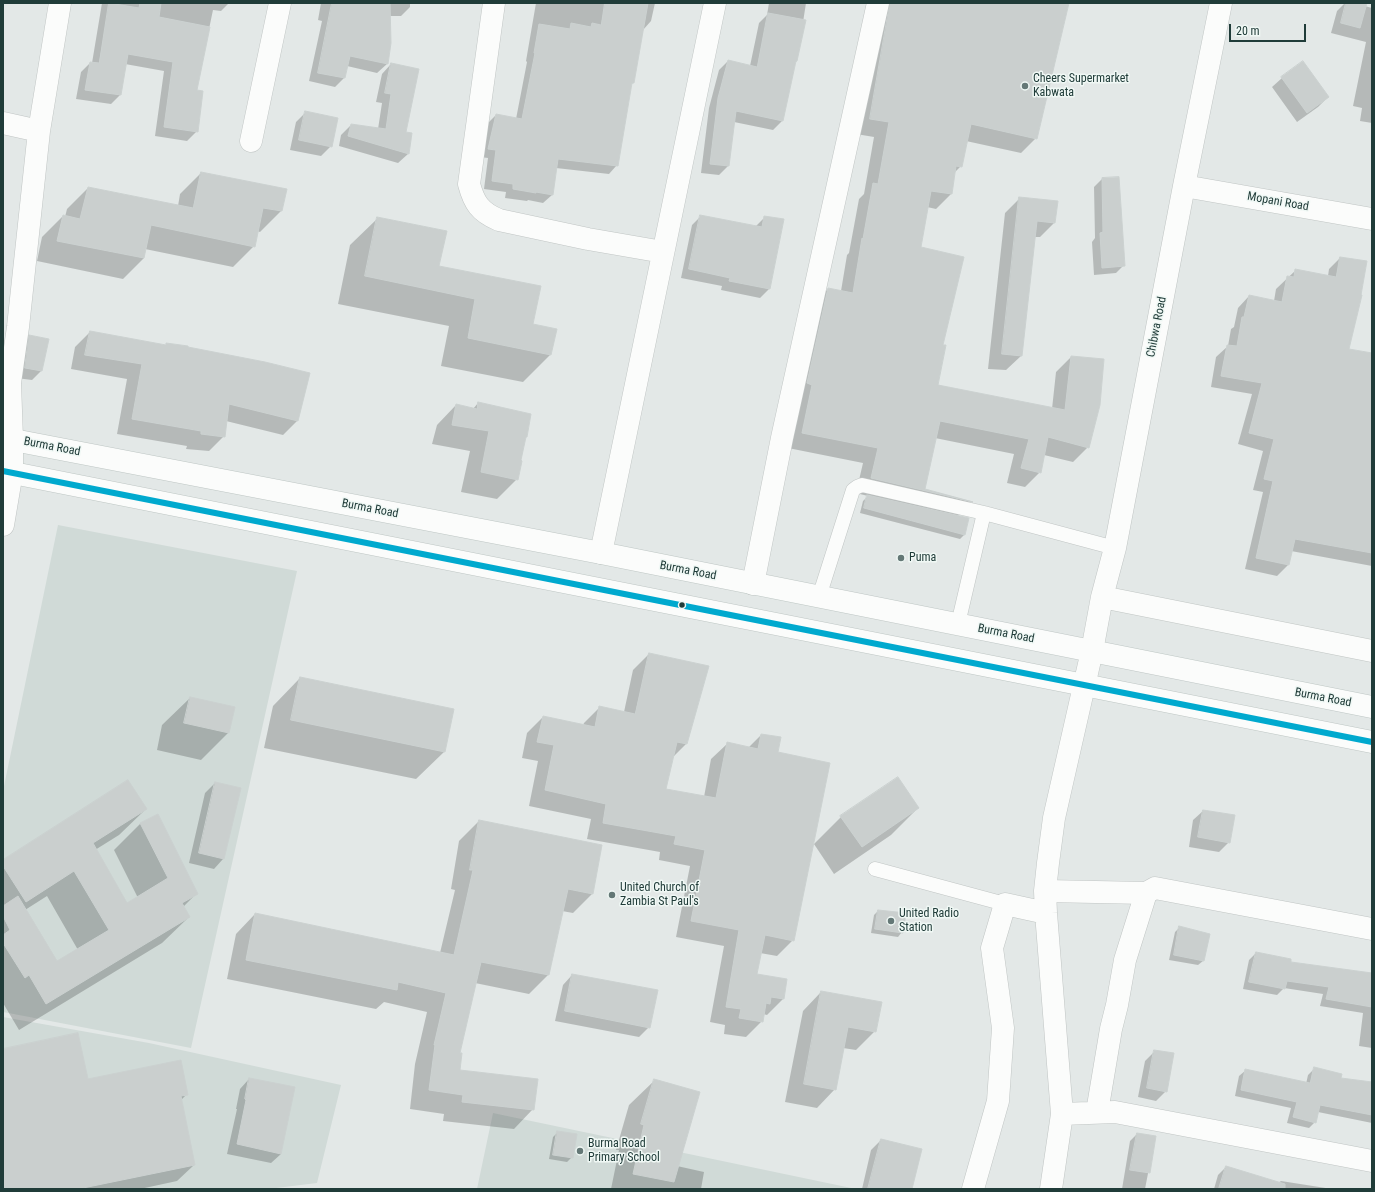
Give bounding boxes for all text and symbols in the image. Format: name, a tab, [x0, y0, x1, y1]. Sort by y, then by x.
scale bar	[1231, 16, 1308, 42]
text: 20 m	[1236, 24, 1260, 38]
place label: Cheers Supermarket Kabwata	[1033, 72, 1129, 100]
marker: Cheers Supermarket Kabwata	[1020, 81, 1030, 91]
street label: Mopani Road	[1246, 190, 1310, 214]
street label: Chibwa Road	[1144, 295, 1170, 359]
street label: Burma Road	[22, 434, 82, 460]
street label: Burma Road	[340, 496, 400, 522]
place label: Puma	[909, 551, 936, 565]
marker: Puma	[896, 553, 906, 563]
street label: Burma Road	[658, 558, 718, 584]
unlabelled marker	[677, 600, 687, 610]
street label: Burma Road	[976, 621, 1036, 647]
street label: Burma Road	[1293, 685, 1353, 711]
place label: United Church of Zambia St Paul's	[620, 881, 699, 909]
marker: United Church of Zambia St Paul's	[607, 890, 617, 900]
place label: United Radio Station	[899, 907, 959, 935]
marker: United Radio Station	[886, 916, 896, 926]
place label: Burma Road Primary School	[588, 1137, 660, 1165]
marker: Burma Road Primary School	[575, 1146, 585, 1156]

